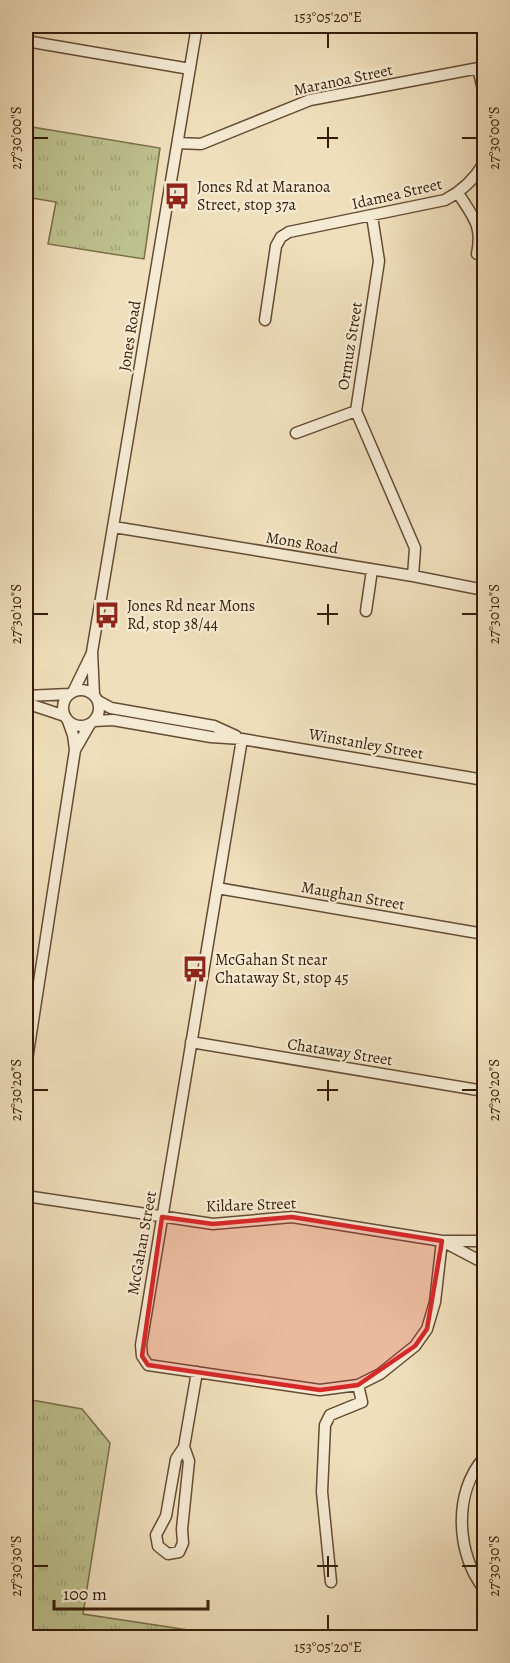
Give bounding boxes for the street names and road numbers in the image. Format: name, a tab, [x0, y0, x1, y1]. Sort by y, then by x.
street label: Maranoa Street	[291, 59, 395, 101]
street label: Idamea Street	[350, 173, 444, 215]
street label: Jones Road	[114, 299, 147, 373]
street label: Ormuz Street	[332, 300, 368, 392]
street label: Mons Road	[264, 526, 340, 560]
street label: Winstanley Street	[306, 723, 425, 765]
street label: Maughan Street	[299, 876, 407, 916]
street label: Chataway Street	[286, 1033, 394, 1071]
street label: McGahan Street	[122, 1189, 162, 1297]
street label: Kildare Street	[206, 1192, 296, 1218]

